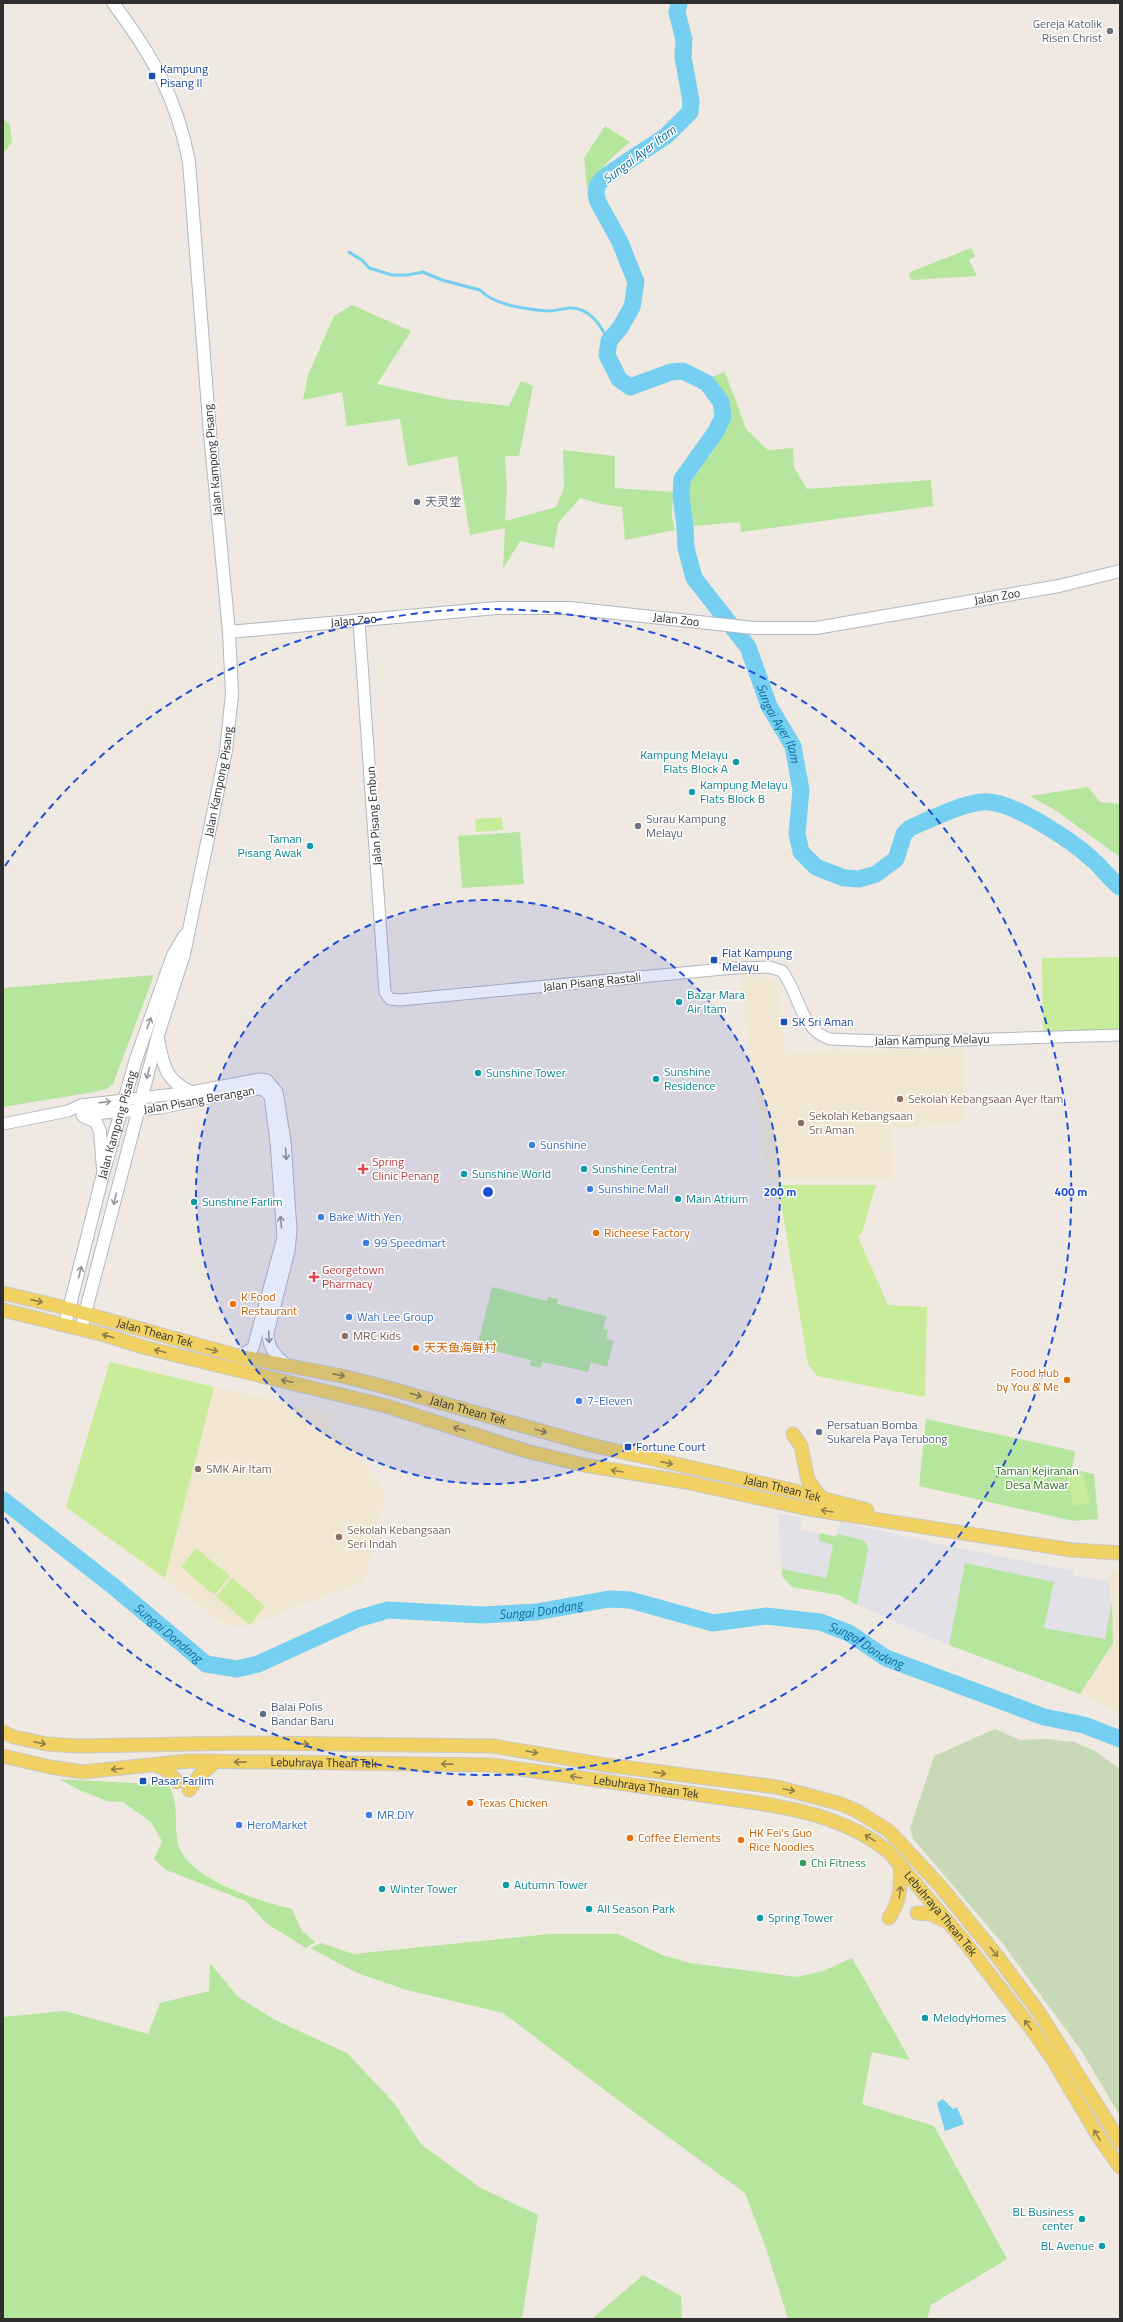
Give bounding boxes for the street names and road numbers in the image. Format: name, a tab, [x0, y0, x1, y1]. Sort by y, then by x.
street label: Jalan Kampong Pisang	[198, 403, 227, 517]
street label: Jalan Zoo	[973, 583, 1022, 610]
street label: Jalan Zoo	[652, 607, 700, 631]
street label: Jalan Zoo	[330, 609, 377, 632]
street label: Jalan Kampong Pisang	[199, 725, 238, 838]
street label: Jalan Pisang Embun	[361, 766, 386, 866]
street label: Jalan Pisang Rastali	[542, 967, 642, 996]
street label: Jalan Kampung Melayu	[874, 1029, 990, 1050]
street label: Jalan Kampong Pisang	[92, 1068, 141, 1181]
street label: Jalan Pisang Berangan	[142, 1080, 256, 1119]
street label: Jalan Thean Tek	[115, 1313, 195, 1352]
street label: Jalan Thean Tek	[428, 1390, 509, 1430]
street label: Jalan Thean Tek	[742, 1470, 823, 1507]
street label: Lebuhraya Thean Tek	[270, 1752, 377, 1772]
street label: Lebuhraya Thean Tek	[592, 1770, 700, 1803]
street label: Lebuhraya Thean Tek	[900, 1866, 983, 1960]

